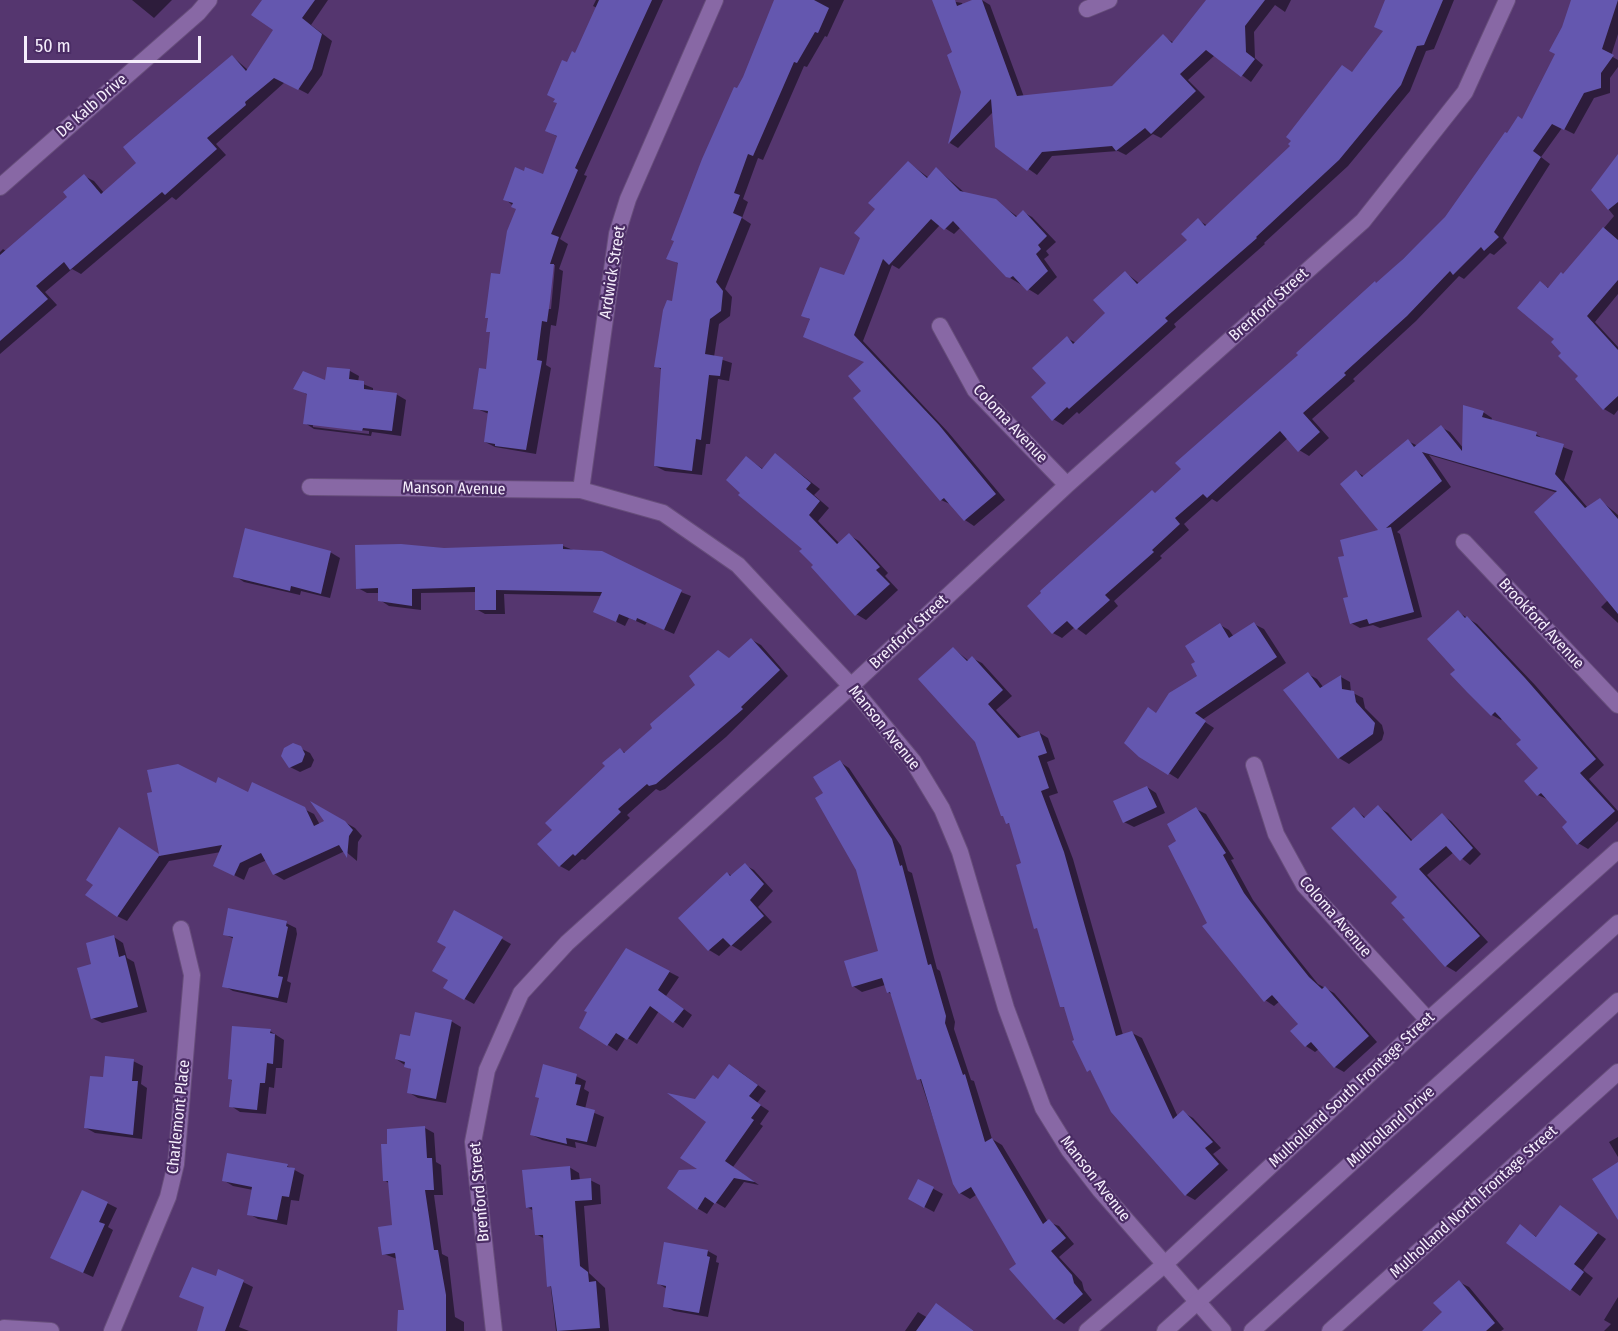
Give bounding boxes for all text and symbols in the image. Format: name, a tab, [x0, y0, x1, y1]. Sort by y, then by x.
scale bar	[27, 24, 204, 62]
text: 50 m	[35, 35, 71, 57]
street label: De Kalb Drive	[53, 70, 131, 142]
street label: Ardwick Street	[596, 224, 630, 320]
street label: Brenford Street	[1225, 264, 1313, 346]
street label: Coloma Avenue	[969, 381, 1051, 467]
street label: Manson Avenue	[402, 479, 506, 499]
street label: Brookford Avenue	[1494, 575, 1588, 673]
street label: Brenford Street	[866, 591, 952, 673]
street label: Manson Avenue	[844, 682, 924, 774]
street label: Coloma Avenue	[1295, 873, 1375, 961]
street label: Mulholland South Frontage Street	[1265, 1008, 1439, 1172]
street label: Charlemont Place	[163, 1059, 195, 1175]
street label: Mulholland Drive	[1343, 1083, 1439, 1171]
street label: Mulholland North Frontage Street	[1386, 1122, 1562, 1282]
street label: Manson Avenue	[1056, 1132, 1134, 1226]
street label: Brenford Street	[466, 1141, 494, 1243]

